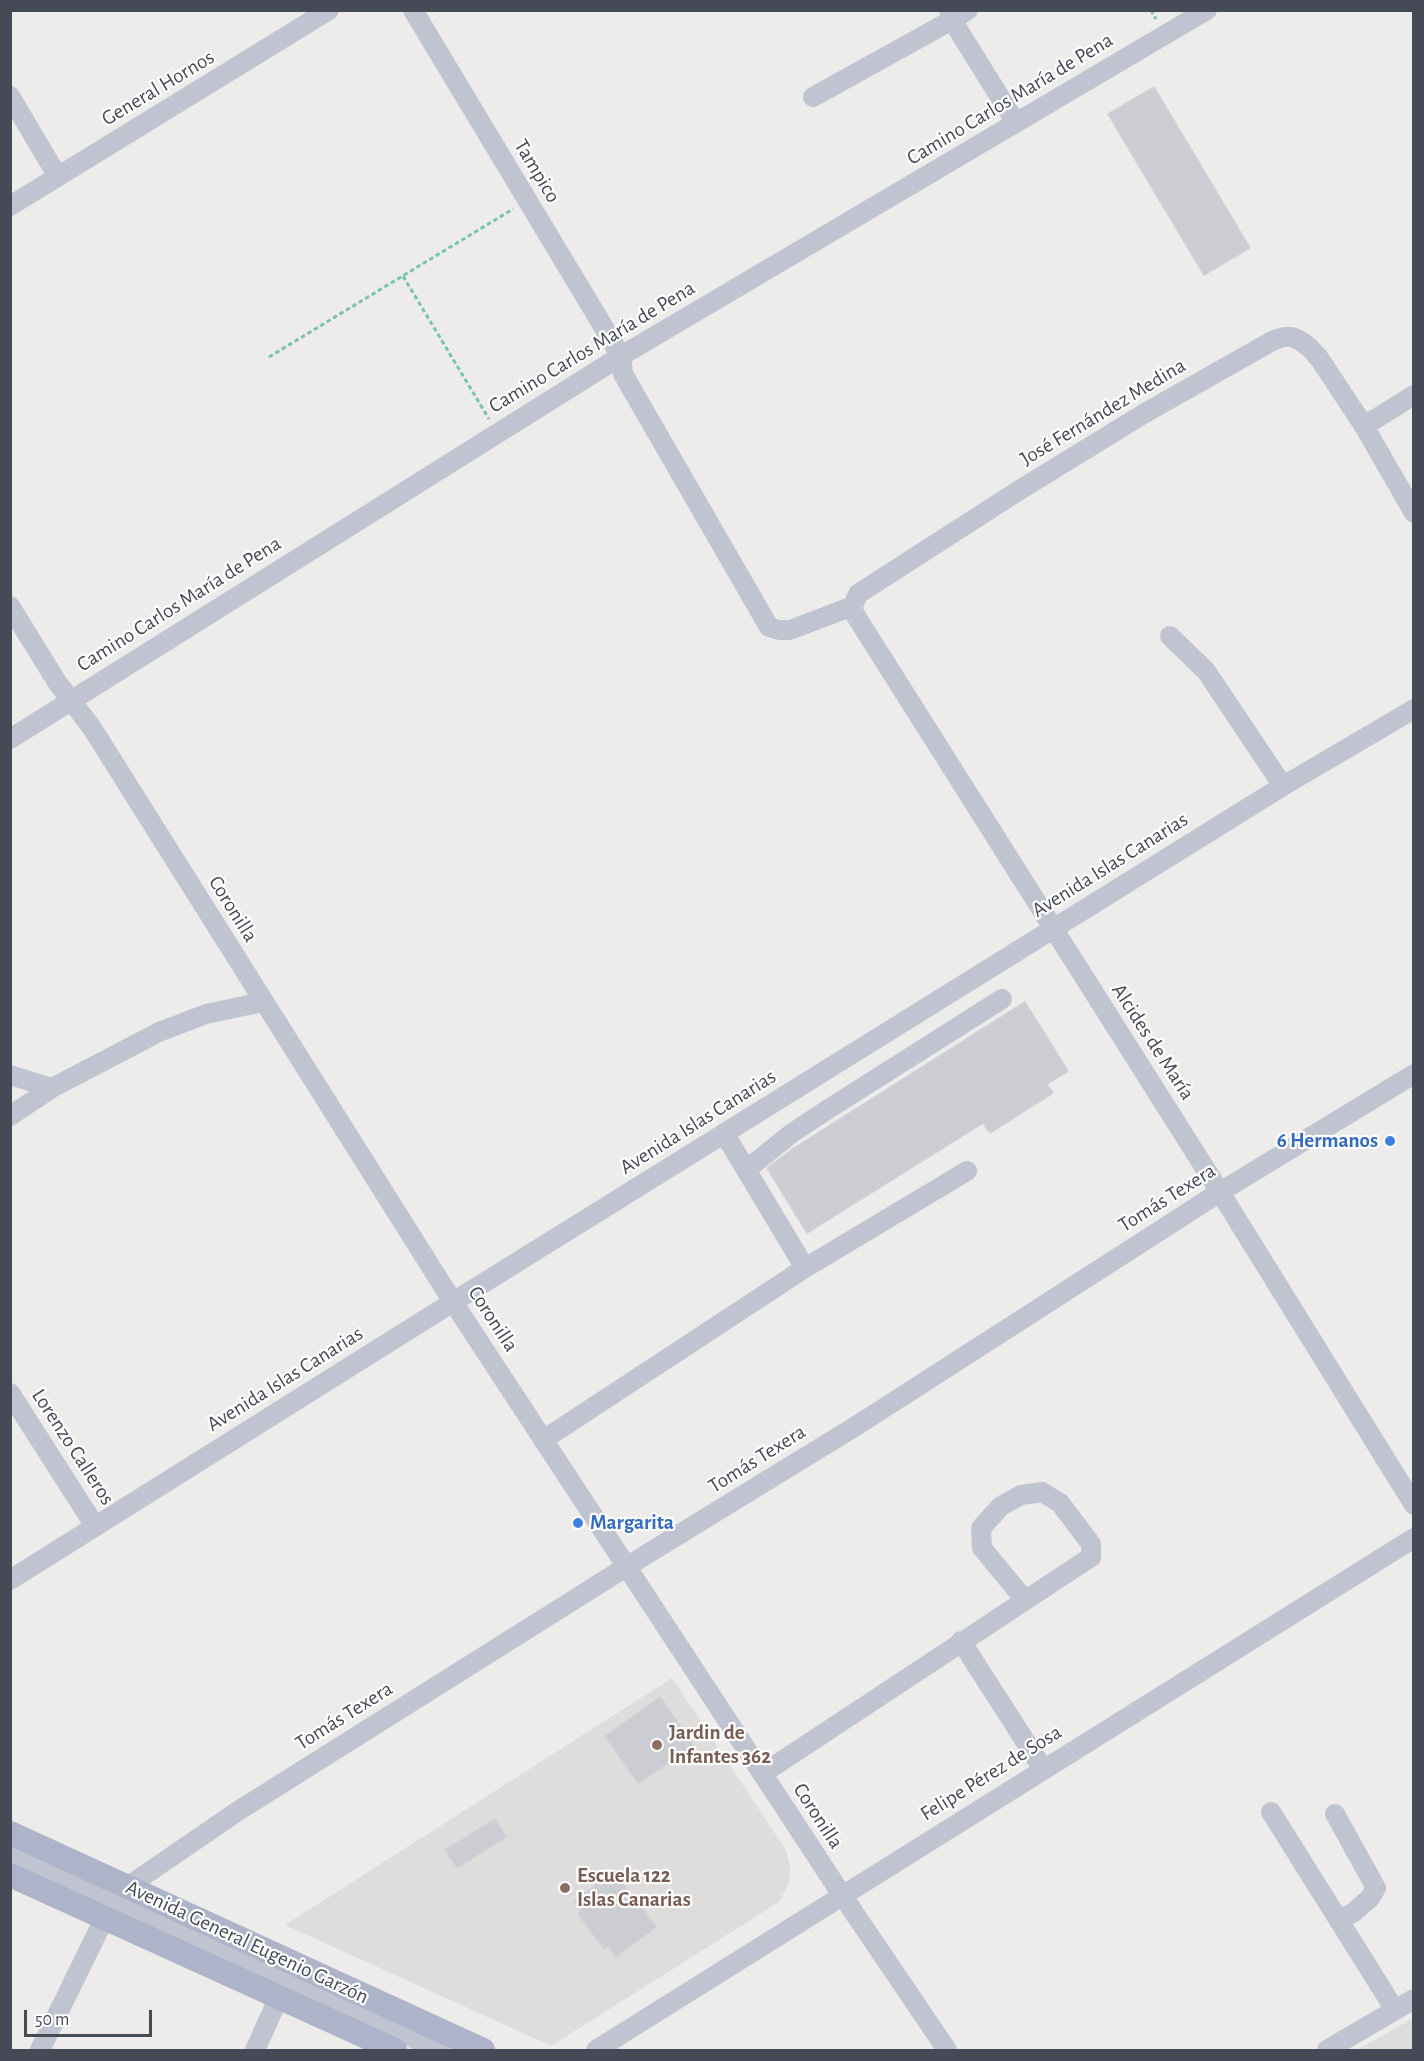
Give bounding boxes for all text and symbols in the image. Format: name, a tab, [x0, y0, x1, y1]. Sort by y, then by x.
street label: Camino Carlos María de Pena	[902, 27, 1118, 171]
street label: General Hornos	[97, 44, 219, 132]
street label: Tampico	[508, 135, 566, 207]
street label: Camino Carlos María de Pena	[484, 275, 700, 419]
street label: José Fernández Medina	[1016, 353, 1190, 471]
street label: Camino Carlos María de Pena	[72, 531, 286, 677]
street label: Avenida Islas Canarias	[1027, 807, 1193, 923]
street label: Coronilla	[203, 871, 263, 947]
street label: Alcides de María	[1106, 979, 1200, 1105]
street label: Avenida Islas Canarias	[615, 1064, 781, 1180]
place label: 6 Hermanos	[1277, 1128, 1378, 1154]
marker: 6 Hermanos	[1383, 1134, 1397, 1148]
street label: Tomás Texera	[1114, 1158, 1220, 1238]
street label: Coronilla	[462, 1281, 524, 1357]
street label: Avenida Islas Canarias	[202, 1321, 368, 1437]
street label: Lorenzo Calleros	[26, 1384, 120, 1510]
street label: Tomás Texera	[704, 1419, 810, 1499]
place label: Margarita	[590, 1510, 674, 1536]
marker: Margarita	[571, 1516, 585, 1530]
street label: Tomás Texera	[291, 1676, 397, 1756]
street label: Felipe Pérez de Sosa	[916, 1719, 1066, 1827]
place label: Jardin de Infantes 362	[669, 1720, 771, 1770]
marker: Jardin de Infantes 362	[650, 1738, 664, 1752]
street label: Coronilla	[787, 1778, 849, 1854]
place label: Escuela 122 Islas Canarias	[577, 1863, 691, 1913]
street label: Avenida General Eugenio Garzón	[121, 1875, 373, 2009]
marker: Escuela 122 Islas Canarias	[558, 1881, 572, 1895]
scale bar	[27, 1998, 154, 2036]
text: 50 m	[35, 2011, 69, 2029]

